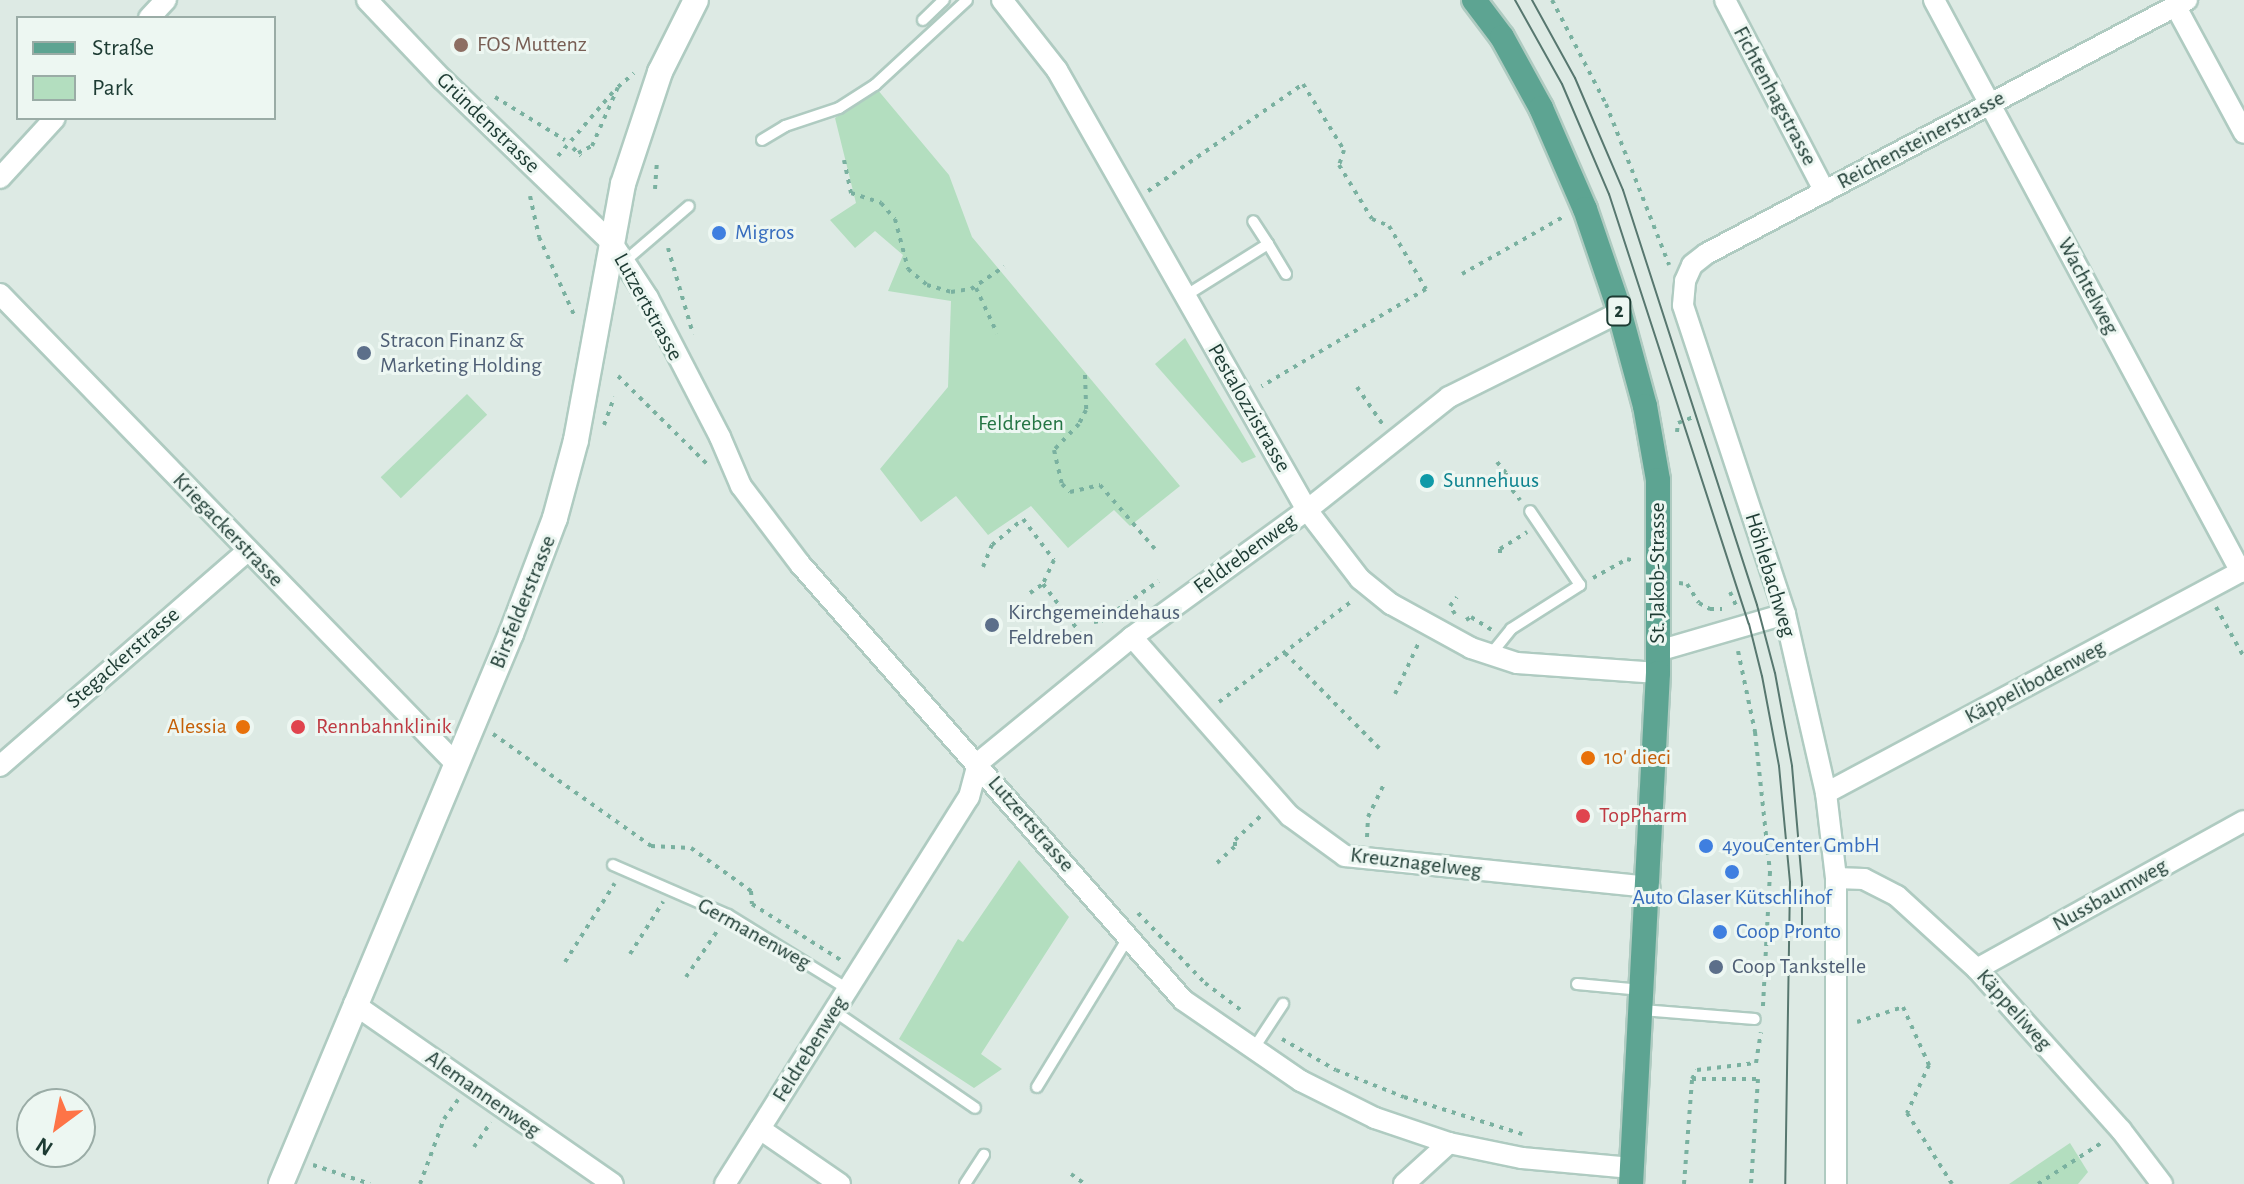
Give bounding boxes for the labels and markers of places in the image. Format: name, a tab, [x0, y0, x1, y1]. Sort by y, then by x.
place label: FOS Muttenz	[477, 32, 587, 58]
marker: FOS Muttenz	[452, 36, 470, 54]
place label: Migros	[735, 220, 794, 246]
marker: Migros	[710, 224, 728, 242]
place label: Stracon Finanz & Marketing Holding	[380, 327, 542, 378]
marker: Stracon Finanz & Marketing Holding	[355, 344, 373, 362]
place label: Sunnehuus	[1443, 468, 1539, 494]
marker: Sunnehuus	[1418, 472, 1436, 490]
place label: Kirchgemeindehaus Feldreben	[1008, 599, 1180, 650]
marker: Kirchgemeindehaus Feldreben	[983, 616, 1001, 634]
place label: Alessia	[167, 714, 227, 740]
place label: Rennbahnklinik	[316, 714, 452, 740]
marker: Rennbahnklinik	[287, 716, 309, 738]
marker: Alessia	[234, 718, 252, 736]
place label: 10' dieci	[1604, 745, 1671, 771]
marker: 10' dieci	[1579, 749, 1597, 767]
place label: TopPharm	[1599, 803, 1687, 829]
marker: TopPharm	[1574, 807, 1592, 825]
place label: 4youCenter GmbH	[1722, 833, 1880, 859]
marker: 4youCenter GmbH	[1697, 837, 1715, 855]
marker: Auto Glaser Kütschlihof	[1723, 863, 1741, 881]
place label: Auto Glaser Kütschlihof	[1632, 885, 1832, 911]
place label: Coop Pronto	[1736, 919, 1841, 945]
marker: Coop Pronto	[1711, 923, 1729, 941]
place label: Coop Tankstelle	[1732, 954, 1866, 980]
marker: Coop Tankstelle	[1707, 958, 1725, 976]

